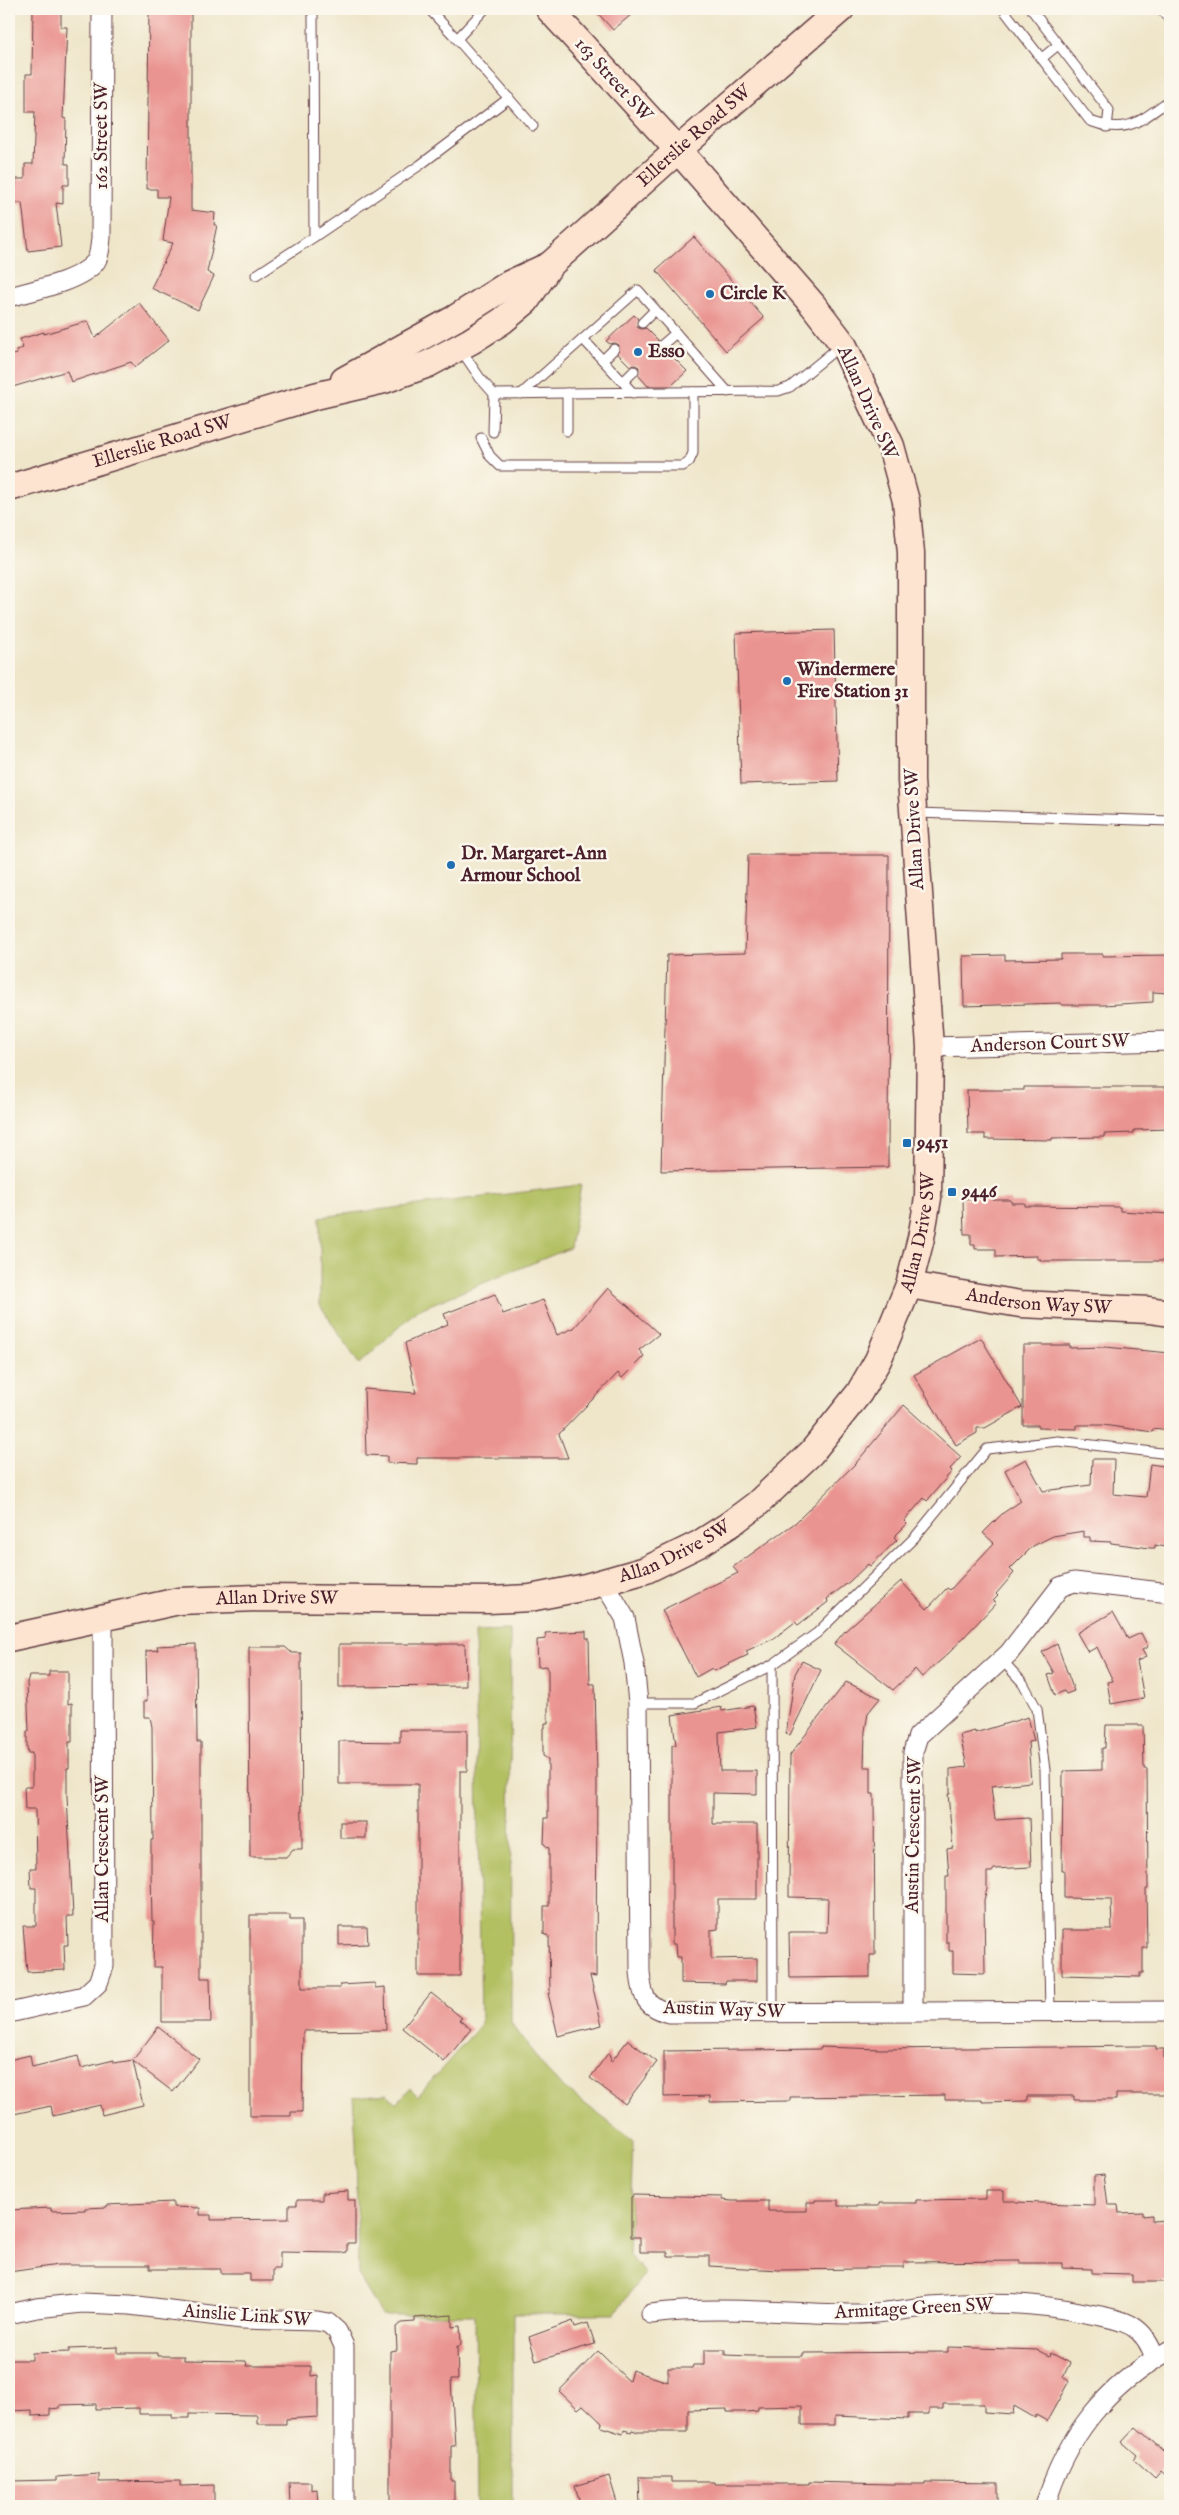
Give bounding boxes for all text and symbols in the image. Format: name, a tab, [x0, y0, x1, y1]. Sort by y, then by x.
street label: 163 Street SW	[569, 33, 658, 128]
street label: Ellerslie Road SW	[632, 79, 757, 193]
street label: 162 Street SW	[90, 81, 114, 190]
place label: Circle K	[720, 282, 787, 306]
marker: Circle K	[704, 288, 716, 300]
place label: Esso	[648, 340, 685, 364]
street label: Allan Drive SW	[831, 341, 903, 464]
marker: Esso	[632, 346, 644, 358]
street label: Ellerslie Road SW	[90, 409, 235, 474]
place label: Windermere Fire Station 31	[796, 658, 909, 704]
marker: Windermere Fire Station 31	[781, 675, 793, 687]
street label: Allan Drive SW	[900, 767, 930, 892]
place label: Dr. Margaret-Ann Armour School	[460, 842, 607, 888]
marker: Dr. Margaret-Ann Armour School	[445, 859, 457, 871]
street label: Anderson Court SW	[969, 1029, 1131, 1059]
place label: 9451	[916, 1131, 948, 1155]
marker: 9451	[901, 1137, 913, 1149]
street label: Allan Drive SW	[895, 1171, 940, 1297]
place label: 9446	[961, 1180, 998, 1204]
marker: 9446	[946, 1186, 958, 1198]
street label: Anderson Way SW	[963, 1283, 1113, 1320]
street label: Allan Drive SW	[615, 1514, 736, 1589]
street label: Allan Drive SW	[214, 1586, 339, 1612]
street label: Austin Crescent SW	[901, 1756, 927, 1915]
street label: Allan Crescent SW	[91, 1775, 115, 1924]
street label: Austin Way SW	[662, 1996, 786, 2024]
street label: Armitage Green SW	[833, 2293, 995, 2325]
street label: Ainslie Link SW	[181, 2299, 313, 2333]

